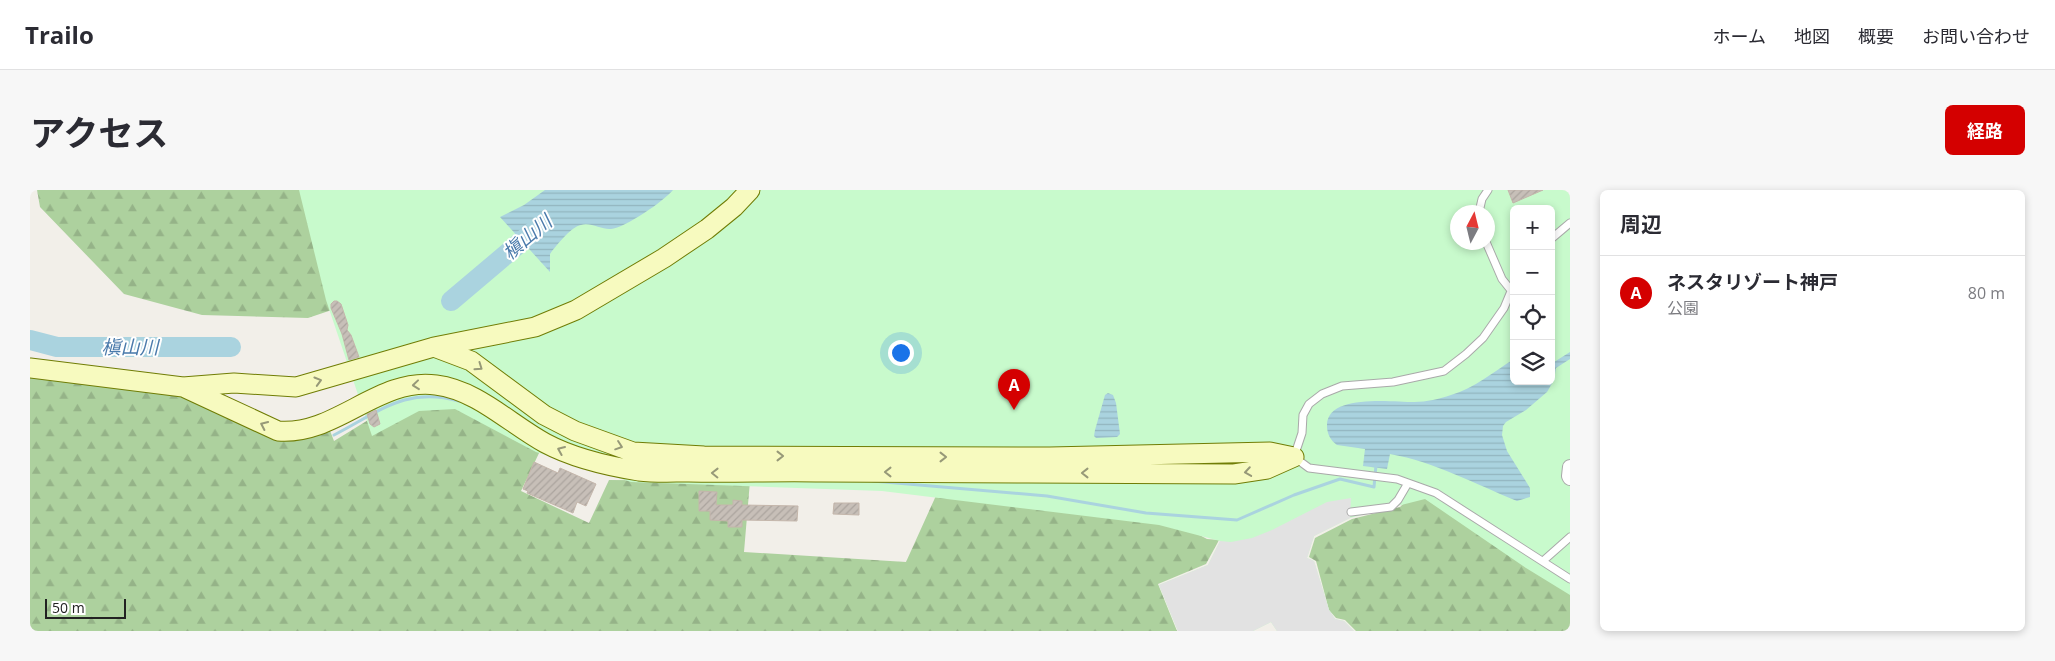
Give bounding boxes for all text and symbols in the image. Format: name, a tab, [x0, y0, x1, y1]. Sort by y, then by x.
text: Trailo	[25, 18, 94, 51]
text: ホーム	[1713, 24, 1766, 48]
text: 地図	[1794, 24, 1830, 48]
text: 概要	[1858, 24, 1894, 48]
text: お問い合わせ	[1922, 24, 2030, 48]
button: 経路	[1945, 105, 2025, 155]
text: アクセス	[30, 109, 168, 156]
north arrow	[1450, 205, 1495, 250]
map controls	[1510, 205, 1555, 385]
button: +	[1510, 205, 1555, 250]
water label: 槇山川	[497, 207, 559, 265]
text: 周辺	[1620, 210, 1662, 238]
button: −	[1510, 250, 1555, 295]
text: ネスタリゾート神戸	[1667, 269, 1838, 295]
text: A	[1630, 282, 1642, 304]
text: 80 m	[1968, 282, 2005, 304]
button: locate	[1510, 295, 1555, 340]
text: 公園	[1667, 297, 1699, 319]
water label: 槇山川	[101, 334, 160, 360]
your location	[888, 340, 914, 366]
button: layers	[1510, 340, 1555, 385]
one-way arrow	[473, 361, 483, 370]
pin: A	[998, 369, 1030, 410]
one-way arrow	[314, 376, 322, 386]
one-way arrow	[411, 379, 419, 390]
one-way arrow	[260, 421, 269, 431]
one-way arrow	[614, 441, 622, 451]
one-way arrow	[557, 445, 566, 456]
one-way arrow	[776, 451, 784, 461]
one-way arrow	[939, 452, 947, 462]
one-way arrow	[1243, 466, 1252, 476]
one-way arrow	[711, 467, 719, 478]
one-way arrow	[884, 467, 892, 477]
one-way arrow	[1081, 468, 1089, 478]
scale bar	[45, 596, 126, 619]
text: 50 m	[52, 598, 85, 617]

